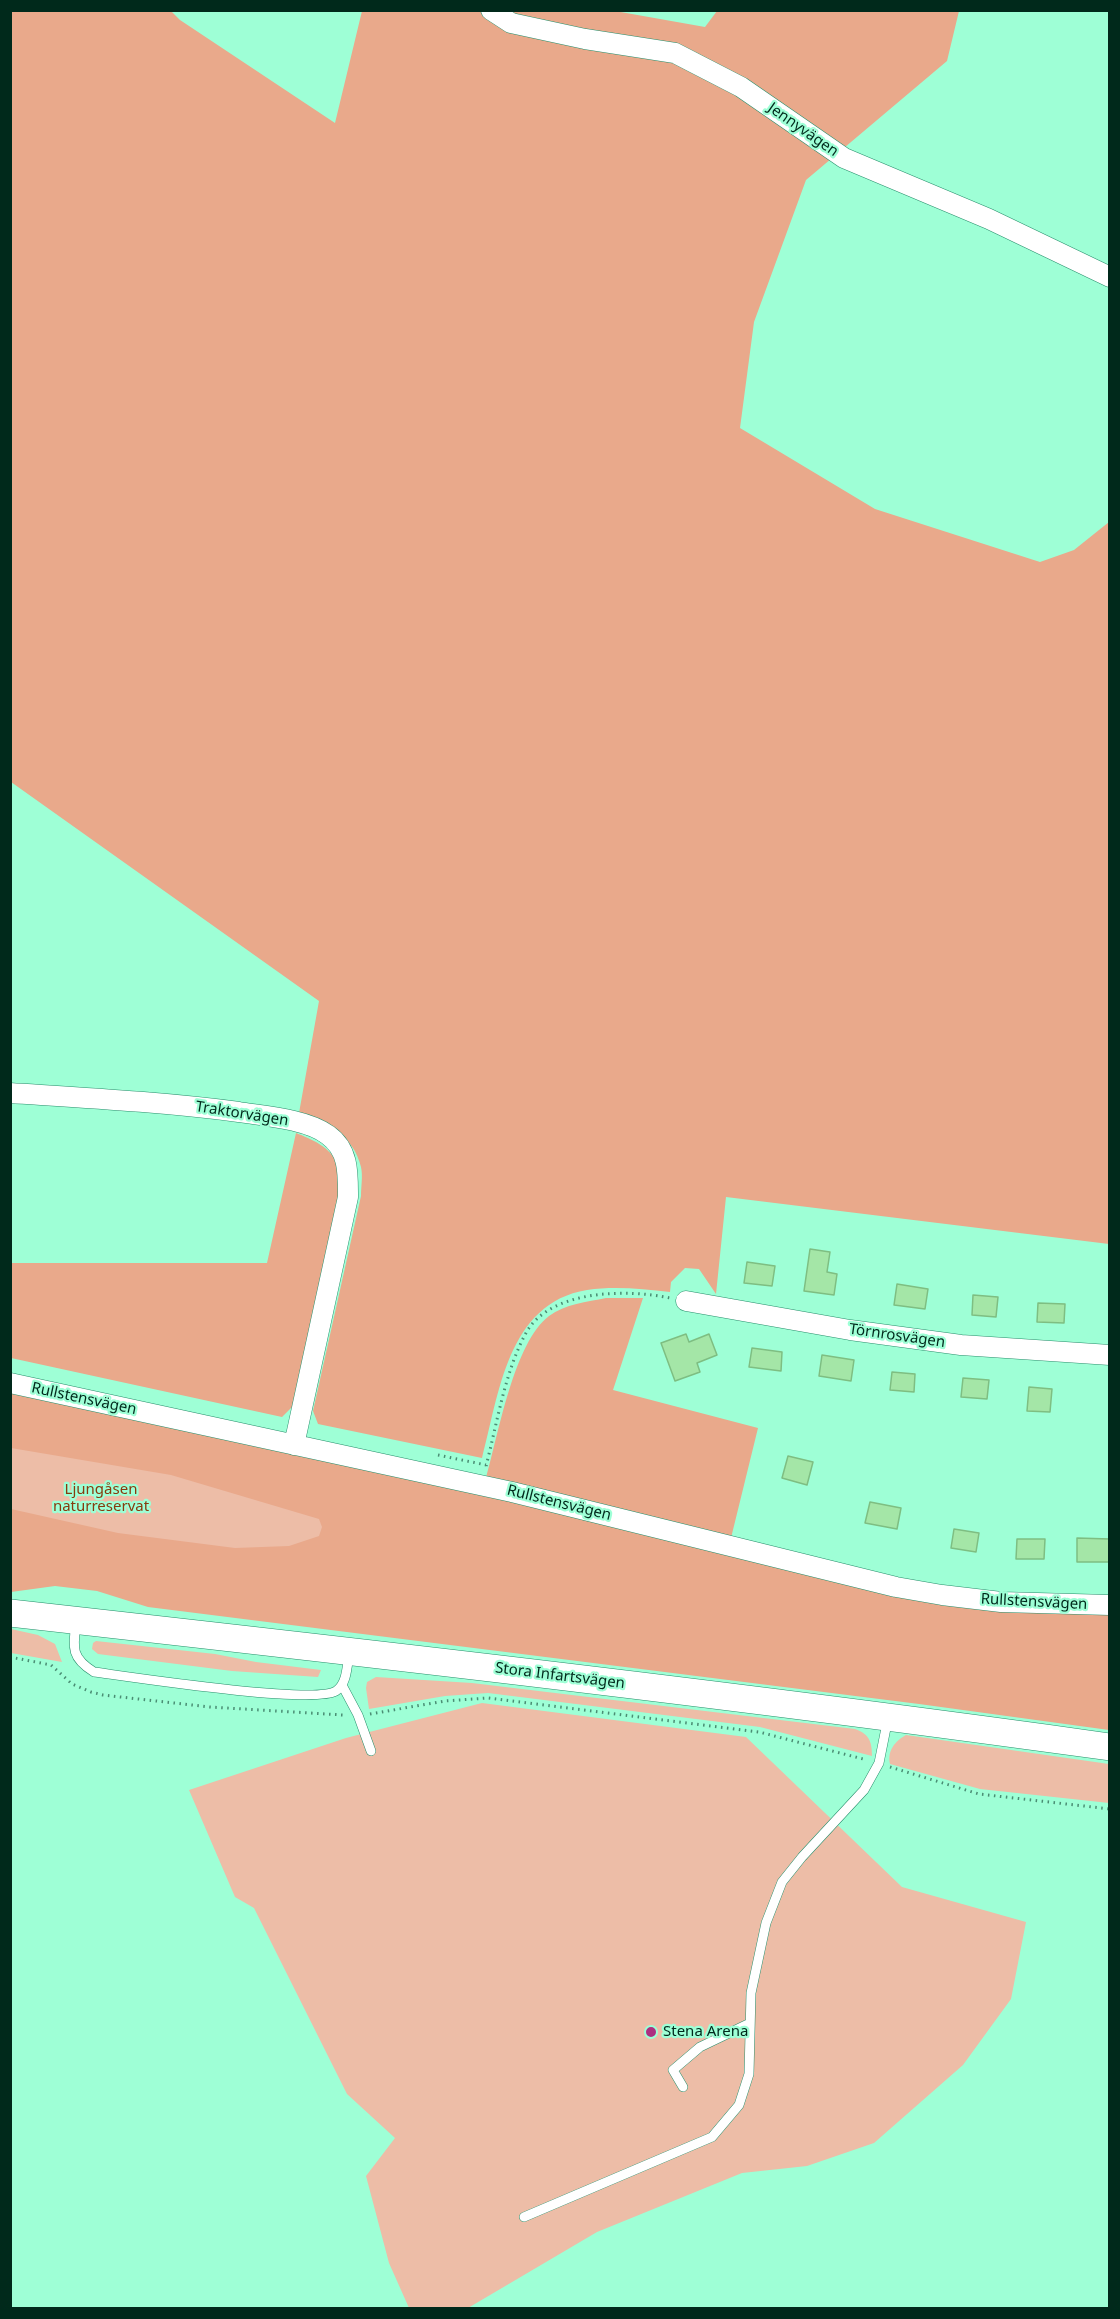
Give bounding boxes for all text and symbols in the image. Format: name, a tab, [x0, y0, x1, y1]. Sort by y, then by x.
street label: Jennyvägen	[764, 99, 842, 161]
street label: Traktorvägen	[194, 1098, 290, 1130]
street label: Törnrosvägen	[848, 1320, 946, 1352]
street label: Rullstensvägen	[30, 1379, 138, 1419]
park label: Ljungåsen naturreservat	[53, 1481, 149, 1516]
street label: Rullstensvägen	[505, 1481, 613, 1525]
street label: Rullstensvägen	[980, 1590, 1088, 1614]
street label: Stora Infartsvägen	[494, 1659, 626, 1693]
place label: Stena Arena	[663, 2023, 748, 2041]
marker: Stena Arena	[644, 2025, 658, 2039]

